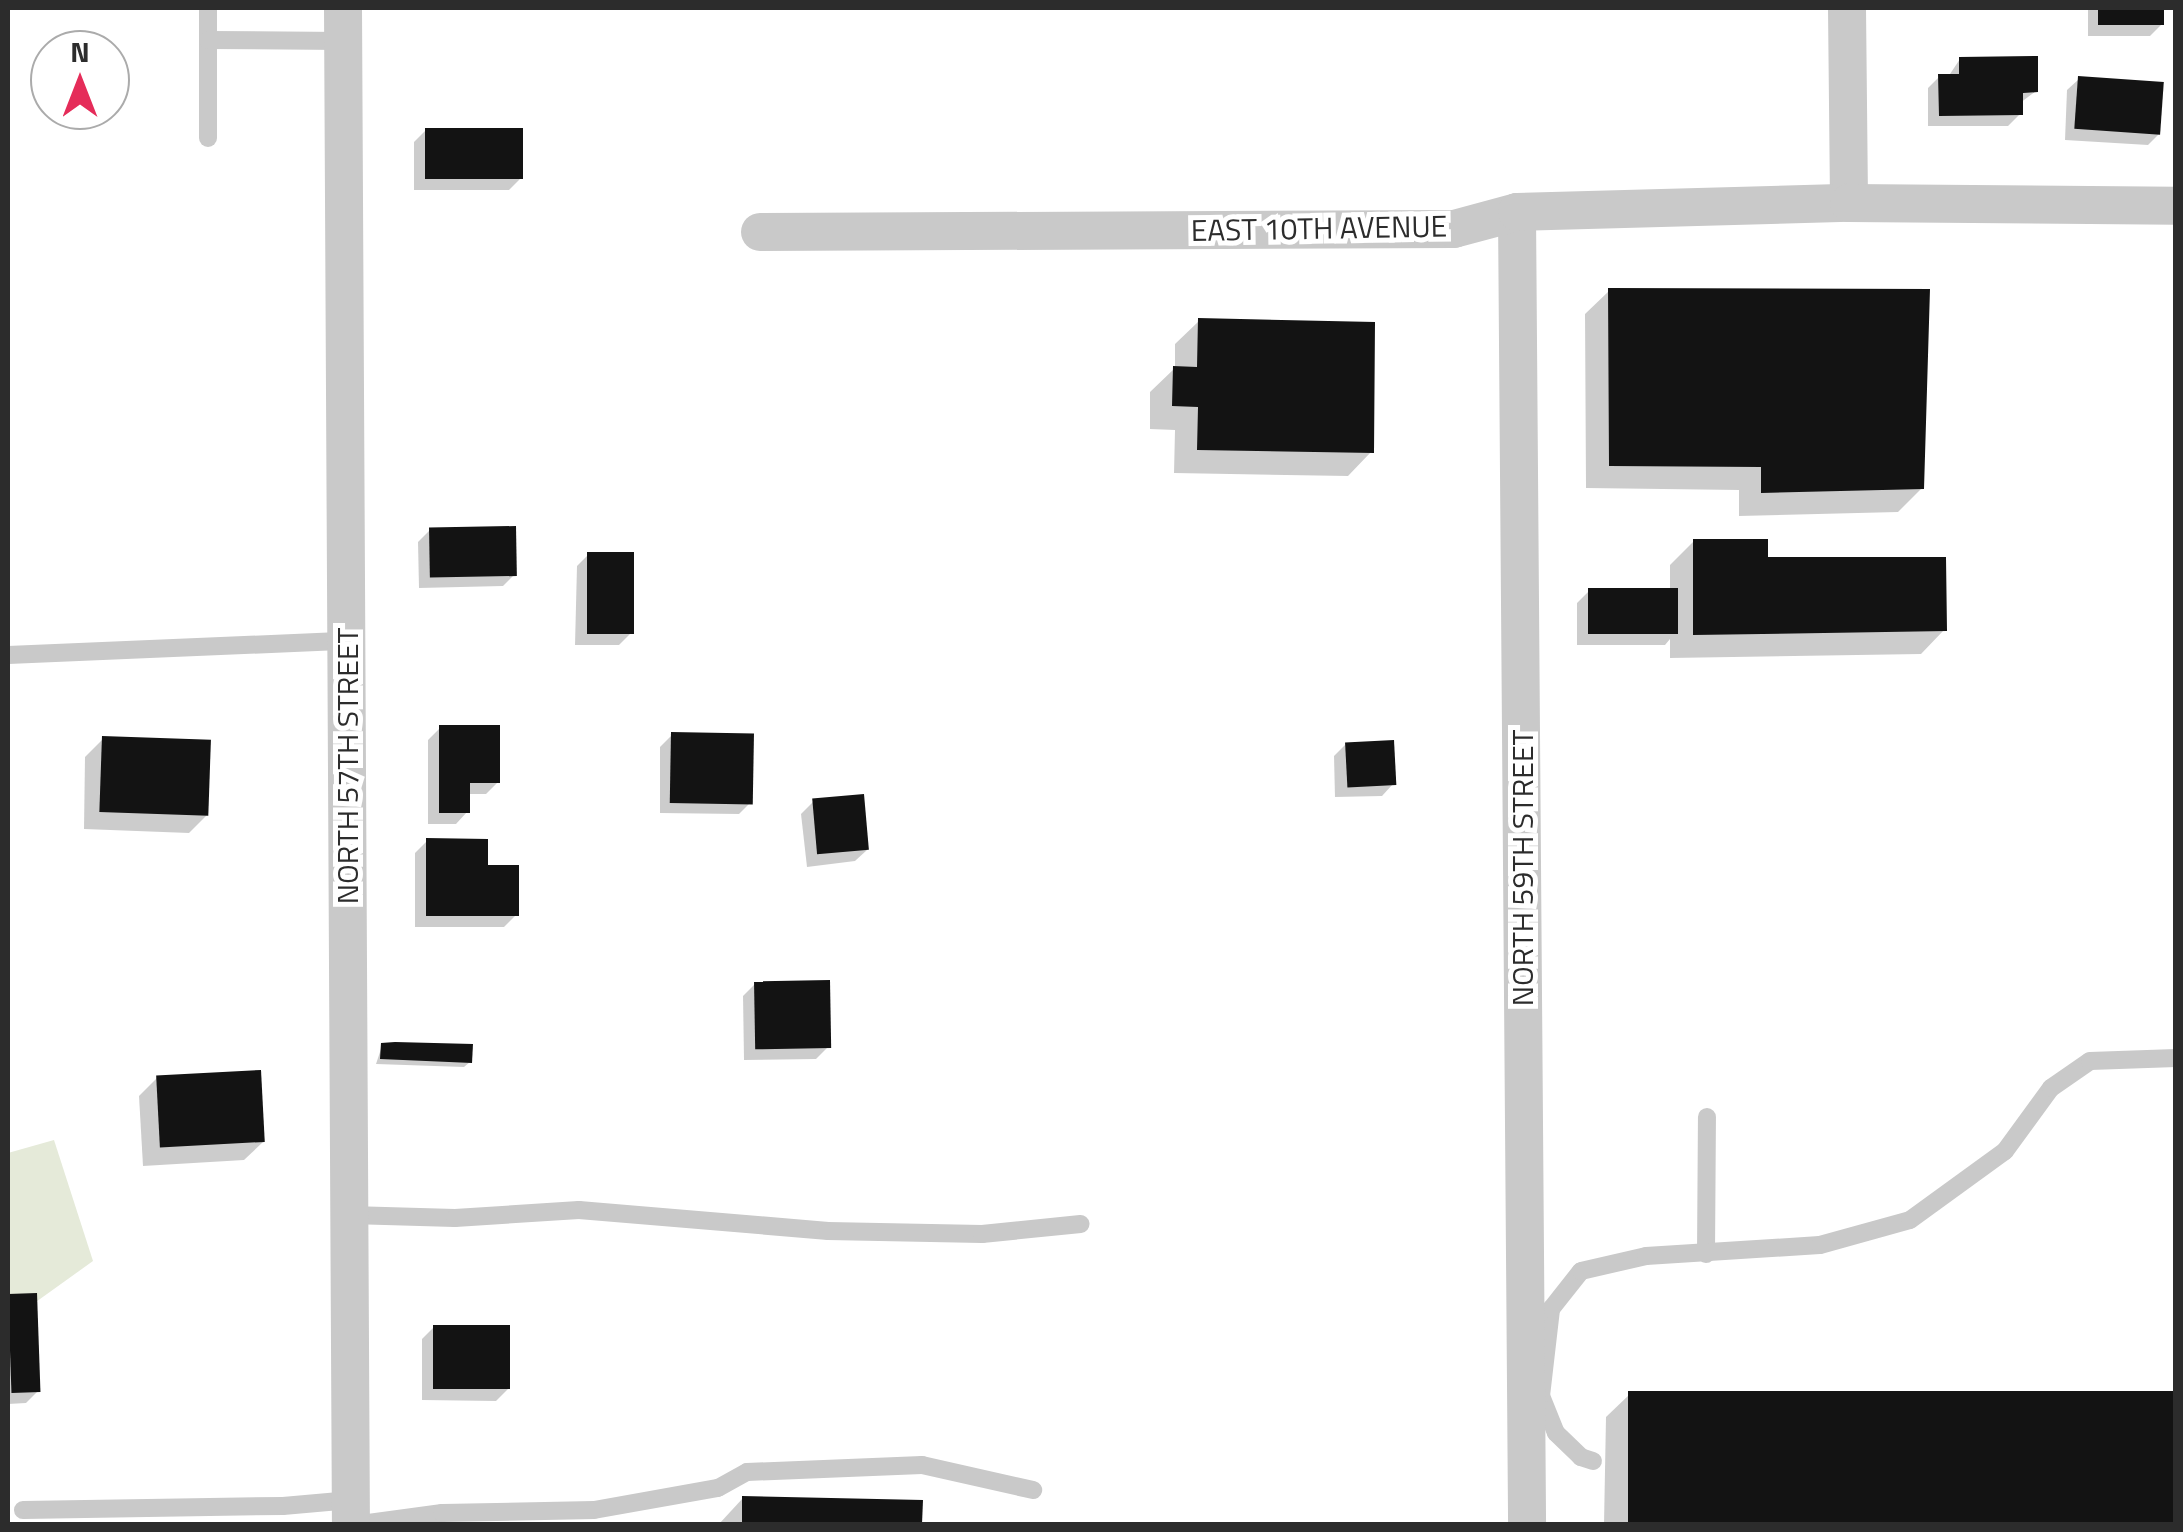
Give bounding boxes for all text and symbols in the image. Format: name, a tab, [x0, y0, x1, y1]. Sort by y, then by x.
north arrow	[30, 30, 130, 130]
text: N	[70, 30, 90, 73]
street label: EAST 10TH AVENUE	[1191, 208, 1447, 248]
street label: NORTH 57TH STREET	[329, 628, 365, 904]
street label: NORTH 59TH STREET	[1504, 730, 1540, 1006]

